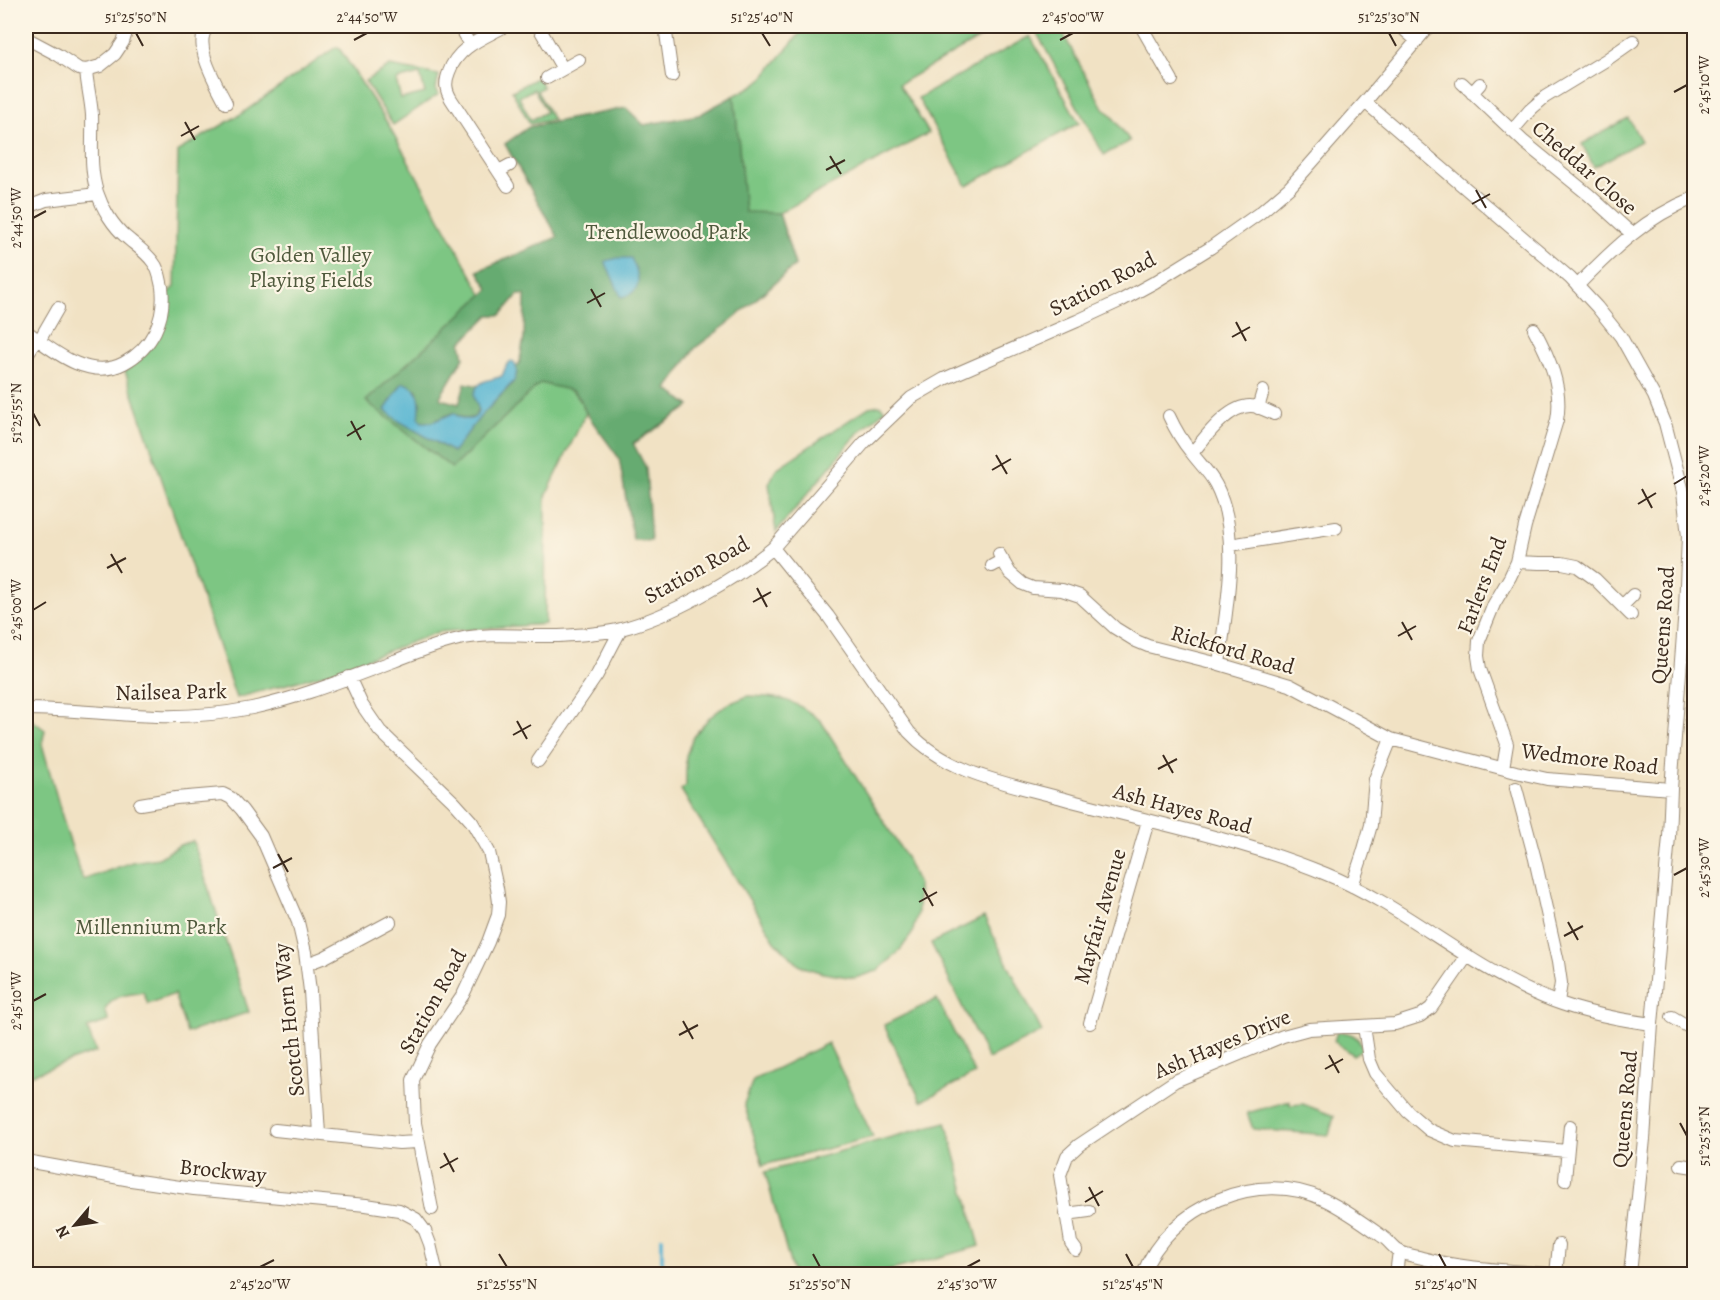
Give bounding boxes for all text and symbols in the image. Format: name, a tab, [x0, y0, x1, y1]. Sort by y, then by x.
text: 51°25'50"N	[105, 7, 167, 27]
text: 2°44'50"W	[337, 7, 397, 27]
text: 51°25'40"N	[731, 7, 793, 27]
text: 2°45'00"W	[1042, 7, 1104, 27]
text: 51°25'30"N	[1358, 7, 1420, 27]
text: 2°45'10"W	[1694, 55, 1714, 115]
street label: Cheddar Close	[1525, 114, 1644, 222]
text: 2°44'50"W	[6, 188, 26, 248]
park label: Trendlewood Park	[585, 217, 749, 247]
park label: Golden Valley Playing Fields	[249, 240, 373, 295]
street label: Station Road	[1044, 244, 1161, 324]
text: 51°25'55"N	[6, 383, 26, 443]
text: 2°45'20"W	[1694, 445, 1714, 507]
street label: Station Road	[639, 529, 755, 611]
street label: Farlers End	[1450, 532, 1514, 638]
street label: Queens Road	[1644, 565, 1682, 685]
text: 2°45'00"W	[6, 579, 26, 641]
street label: Rickford Road	[1167, 618, 1298, 682]
street label: Nailsea Park	[115, 676, 227, 708]
street label: Wedmore Road	[1519, 736, 1660, 782]
street label: Ash Hayes Road	[1109, 776, 1255, 842]
text: 2°45'30"W	[1694, 838, 1714, 898]
street label: Mayfair Avenue	[1066, 845, 1134, 988]
park label: Millennium Park	[75, 912, 227, 942]
street label: Scotch Horn Way	[266, 941, 312, 1098]
street label: Station Road	[392, 943, 474, 1059]
text: 2°45'10"W	[6, 971, 26, 1031]
street label: Ash Hayes Drive	[1149, 1002, 1295, 1087]
street label: Queens Road	[1605, 1049, 1645, 1169]
text: 51°25'35"N	[1694, 1106, 1714, 1166]
street label: Brockway	[178, 1152, 268, 1190]
north arrow	[45, 1195, 105, 1255]
text: N	[50, 1221, 75, 1242]
text: 2°45'20"W	[229, 1274, 291, 1294]
text: 51°25'55"N	[477, 1274, 537, 1294]
text: 51°25'50"N	[789, 1274, 851, 1294]
text: 2°45'30"W	[937, 1274, 997, 1294]
text: 51°25'45"N	[1103, 1274, 1164, 1294]
text: 51°25'40"N	[1415, 1274, 1477, 1294]

